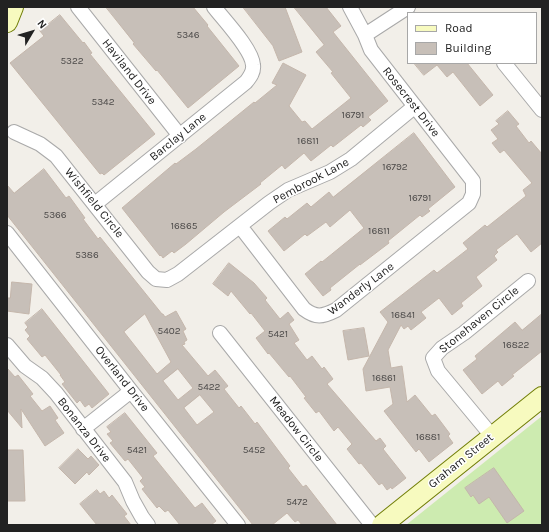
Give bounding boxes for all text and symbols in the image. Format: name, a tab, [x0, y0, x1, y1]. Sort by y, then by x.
north arrow	[12, 12, 52, 52]
legend	[407, 12, 537, 64]
text: N	[34, 17, 49, 31]
text: Road	[445, 21, 473, 35]
house number: 5346	[177, 29, 199, 41]
street label: Haviland Drive	[99, 36, 159, 108]
text: Building	[445, 41, 491, 55]
house number: 5322	[60, 55, 84, 67]
street label: Rosecrest Drive	[379, 64, 443, 140]
house number: 5342	[92, 96, 114, 108]
house number: 16791	[342, 109, 364, 121]
street label: Barclay Lane	[147, 110, 209, 164]
house number: 16811	[297, 135, 319, 147]
street label: Pembrook Lane	[271, 155, 351, 207]
house number: 16792	[382, 161, 408, 173]
street label: Wishfield Circle	[61, 165, 127, 241]
house number: 16791	[409, 192, 431, 204]
house number: 5366	[44, 209, 66, 221]
house number: 16865	[171, 220, 197, 232]
house number: 16811	[368, 225, 390, 237]
house number: 5386	[75, 249, 99, 261]
street label: Wanderly Lane	[325, 259, 397, 319]
street label: Stonehaven Circle	[436, 283, 522, 357]
house number: 16841	[391, 309, 415, 321]
house number: 5402	[158, 325, 180, 337]
house number: 5421	[268, 328, 288, 340]
house number: 16822	[503, 339, 529, 351]
street label: Overland Drive	[92, 343, 152, 415]
house number: 16861	[372, 372, 396, 384]
house number: 5422	[198, 381, 220, 393]
street label: Meadow Circle	[266, 393, 326, 465]
street label: Bonanza Drive	[54, 395, 114, 465]
street label: Graham Street	[426, 430, 496, 492]
house number: 16881	[416, 431, 440, 443]
house number: 5421	[127, 444, 147, 456]
house number: 5452	[243, 444, 265, 456]
house number: 5472	[286, 496, 308, 508]

